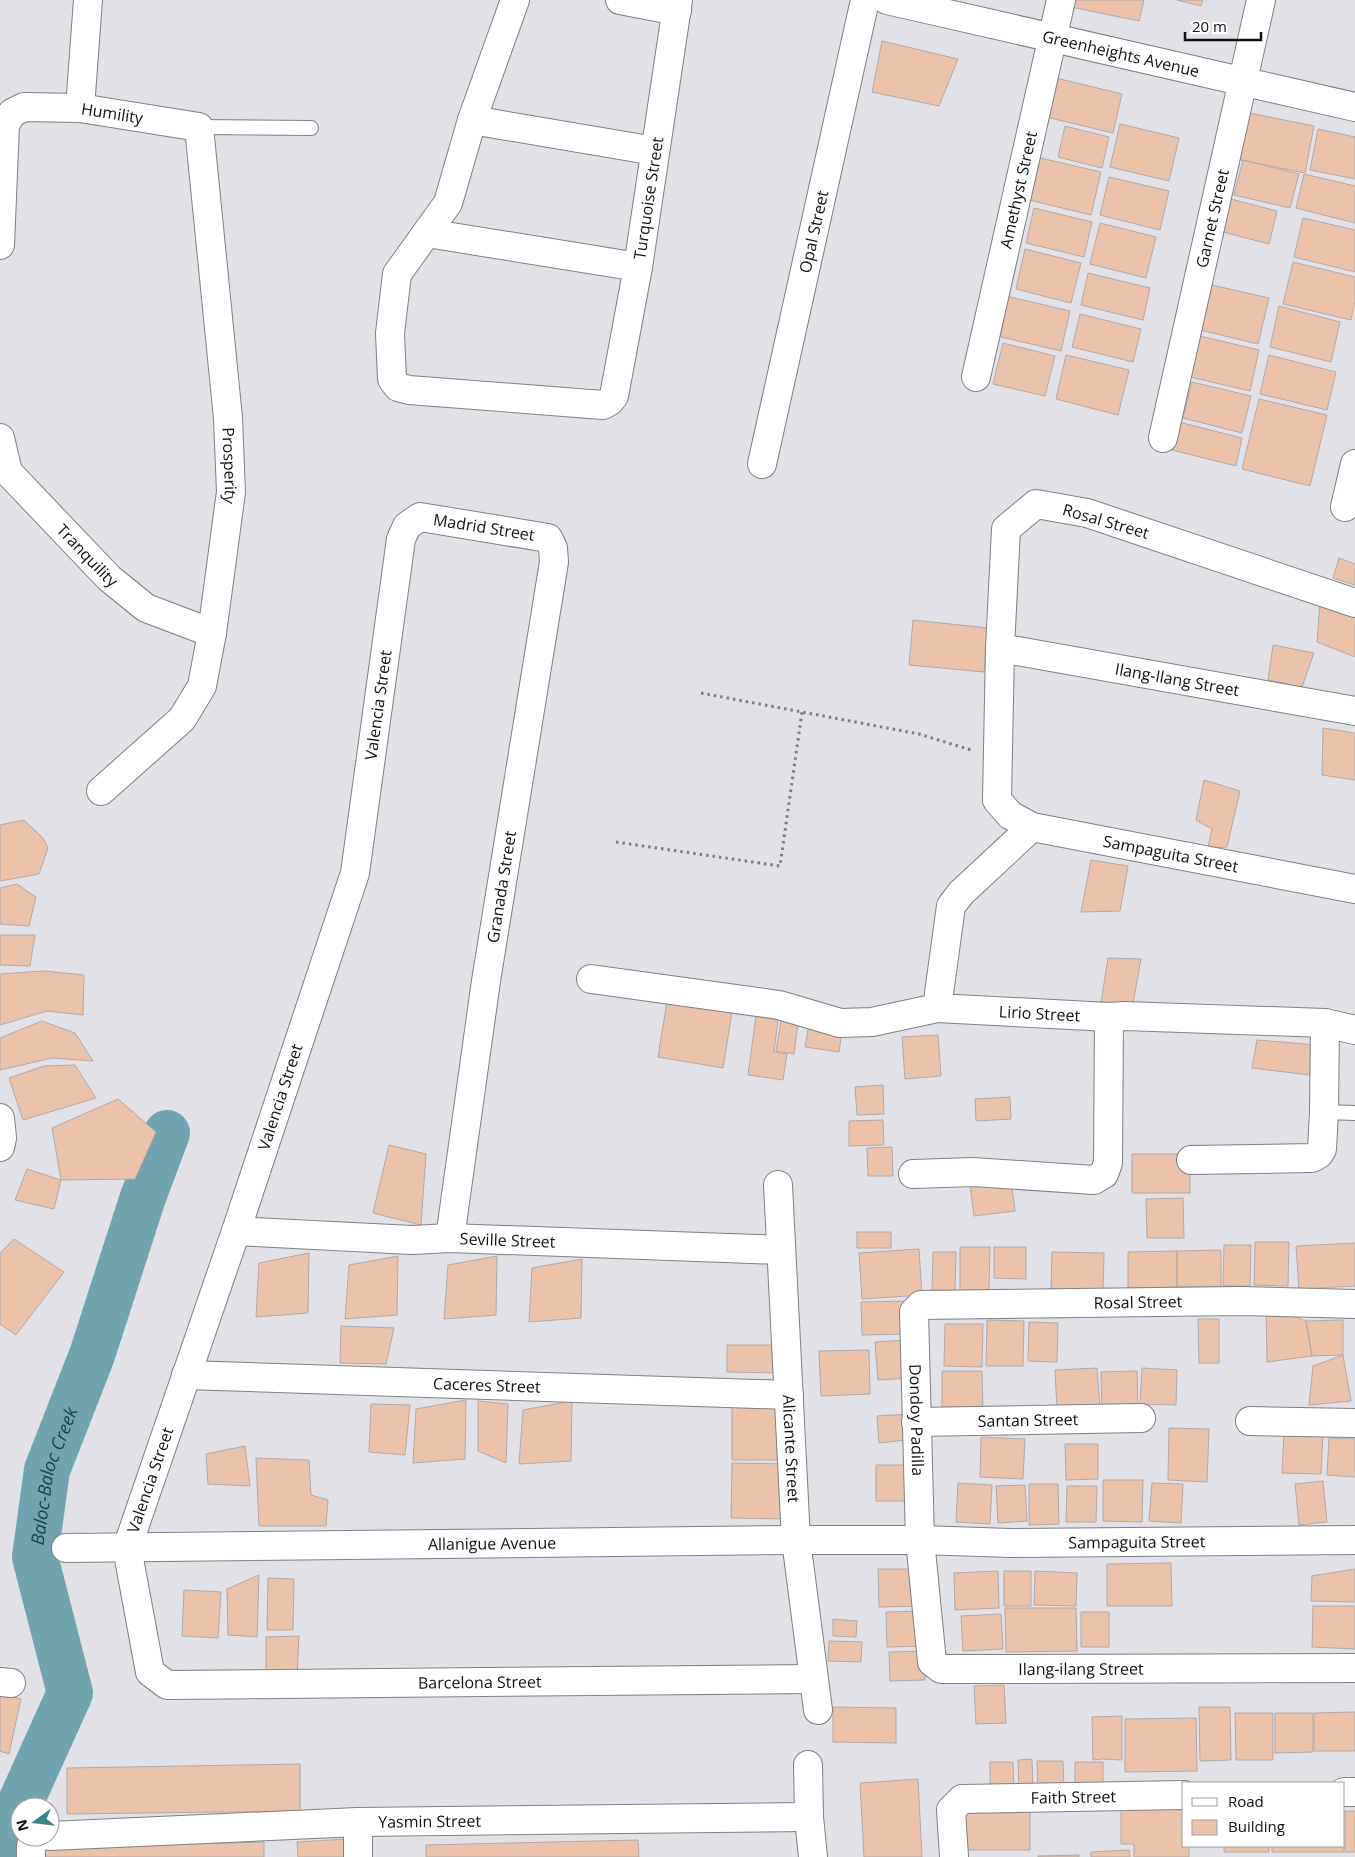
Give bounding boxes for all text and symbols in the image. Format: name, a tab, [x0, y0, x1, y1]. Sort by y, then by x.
scale bar	[1185, 10, 1261, 42]
text: 20 m	[1192, 16, 1227, 36]
street label: Greenheights Avenue	[1040, 25, 1202, 82]
street label: Humility	[80, 97, 146, 129]
street label: Amethyst Street	[994, 129, 1042, 250]
street label: Turquoise Street	[628, 135, 668, 261]
street label: Garnet Street	[1190, 167, 1234, 270]
street label: Opal Street	[794, 188, 833, 275]
street label: Prosperity	[217, 427, 242, 506]
street label: Rosal Street	[1060, 498, 1152, 544]
street label: Madrid Street	[432, 508, 537, 546]
street label: Tranquility	[52, 519, 123, 592]
street label: Valencia Street	[359, 648, 397, 761]
street label: Ilang-Ilang Street	[1113, 658, 1241, 701]
street label: Granada Street	[481, 829, 521, 944]
street label: Sampaguita Street	[1101, 830, 1241, 877]
street label: Lirio Street	[998, 1000, 1081, 1026]
street label: Valencia Street	[252, 1041, 308, 1153]
street label: Seville Street	[459, 1227, 556, 1253]
street label: Rosal Street	[1093, 1290, 1183, 1314]
street label: Dondoy Padilla	[904, 1364, 929, 1476]
street label: Caceres Street	[433, 1372, 541, 1398]
street label: Alicante Street	[778, 1394, 805, 1504]
water label: Baloc-Baloc Creek	[25, 1402, 83, 1547]
street label: Santan Street	[977, 1408, 1079, 1432]
street label: Valencia Street	[122, 1424, 179, 1536]
street label: Sampaguita Street	[1068, 1530, 1206, 1553]
street label: Allanigue Avenue	[428, 1532, 556, 1555]
street label: Ilang-ilang Street	[1018, 1658, 1144, 1680]
street label: Barcelona Street	[418, 1671, 542, 1694]
legend	[1182, 1782, 1345, 1847]
street label: Faith Street	[1030, 1785, 1117, 1809]
text: Road	[1228, 1791, 1264, 1811]
north arrow	[10, 1797, 60, 1847]
street label: Yasmin Street	[378, 1810, 482, 1833]
text: Building	[1228, 1816, 1285, 1836]
text: N	[11, 1818, 33, 1833]

